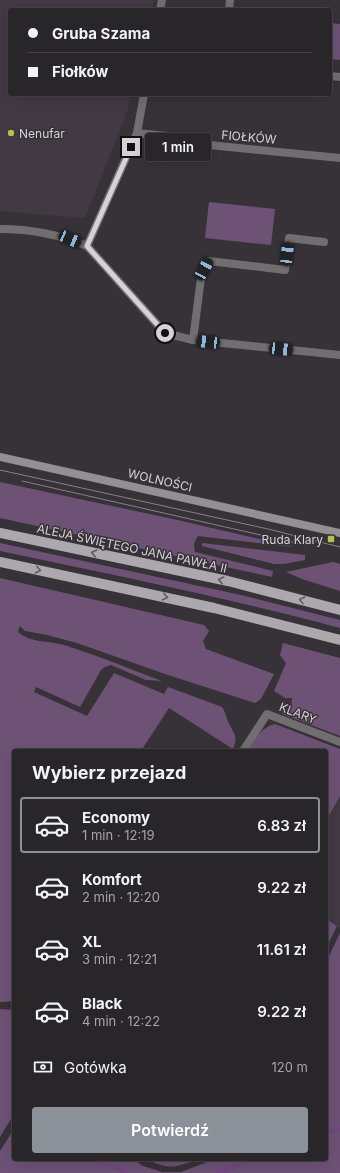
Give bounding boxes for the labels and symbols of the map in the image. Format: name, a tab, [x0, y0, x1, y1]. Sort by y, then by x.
place label: Nenufar	[19, 126, 65, 141]
street label: FIOŁKÓW	[221, 127, 277, 147]
marker: Nenufar	[6, 128, 16, 138]
callout: 1 min	[145, 133, 211, 161]
route end	[122, 138, 140, 156]
car	[57, 229, 83, 249]
car	[280, 241, 294, 267]
car	[193, 256, 215, 282]
route start	[156, 324, 174, 342]
car	[195, 335, 221, 349]
car	[268, 342, 294, 356]
street label: WOLNOŚCI	[126, 465, 194, 495]
street label: ALEJA ŚWIĘTEGO JANA PAWŁA II	[36, 520, 228, 576]
place label: Ruda Klary	[262, 532, 323, 547]
marker: Ruda Klary	[326, 534, 336, 544]
one-way arrow	[90, 549, 97, 557]
one-way arrow	[35, 565, 41, 574]
one-way arrow	[218, 576, 224, 584]
one-way arrow	[162, 593, 168, 601]
one-way arrow	[299, 596, 306, 605]
street label: KLARY	[277, 699, 319, 727]

